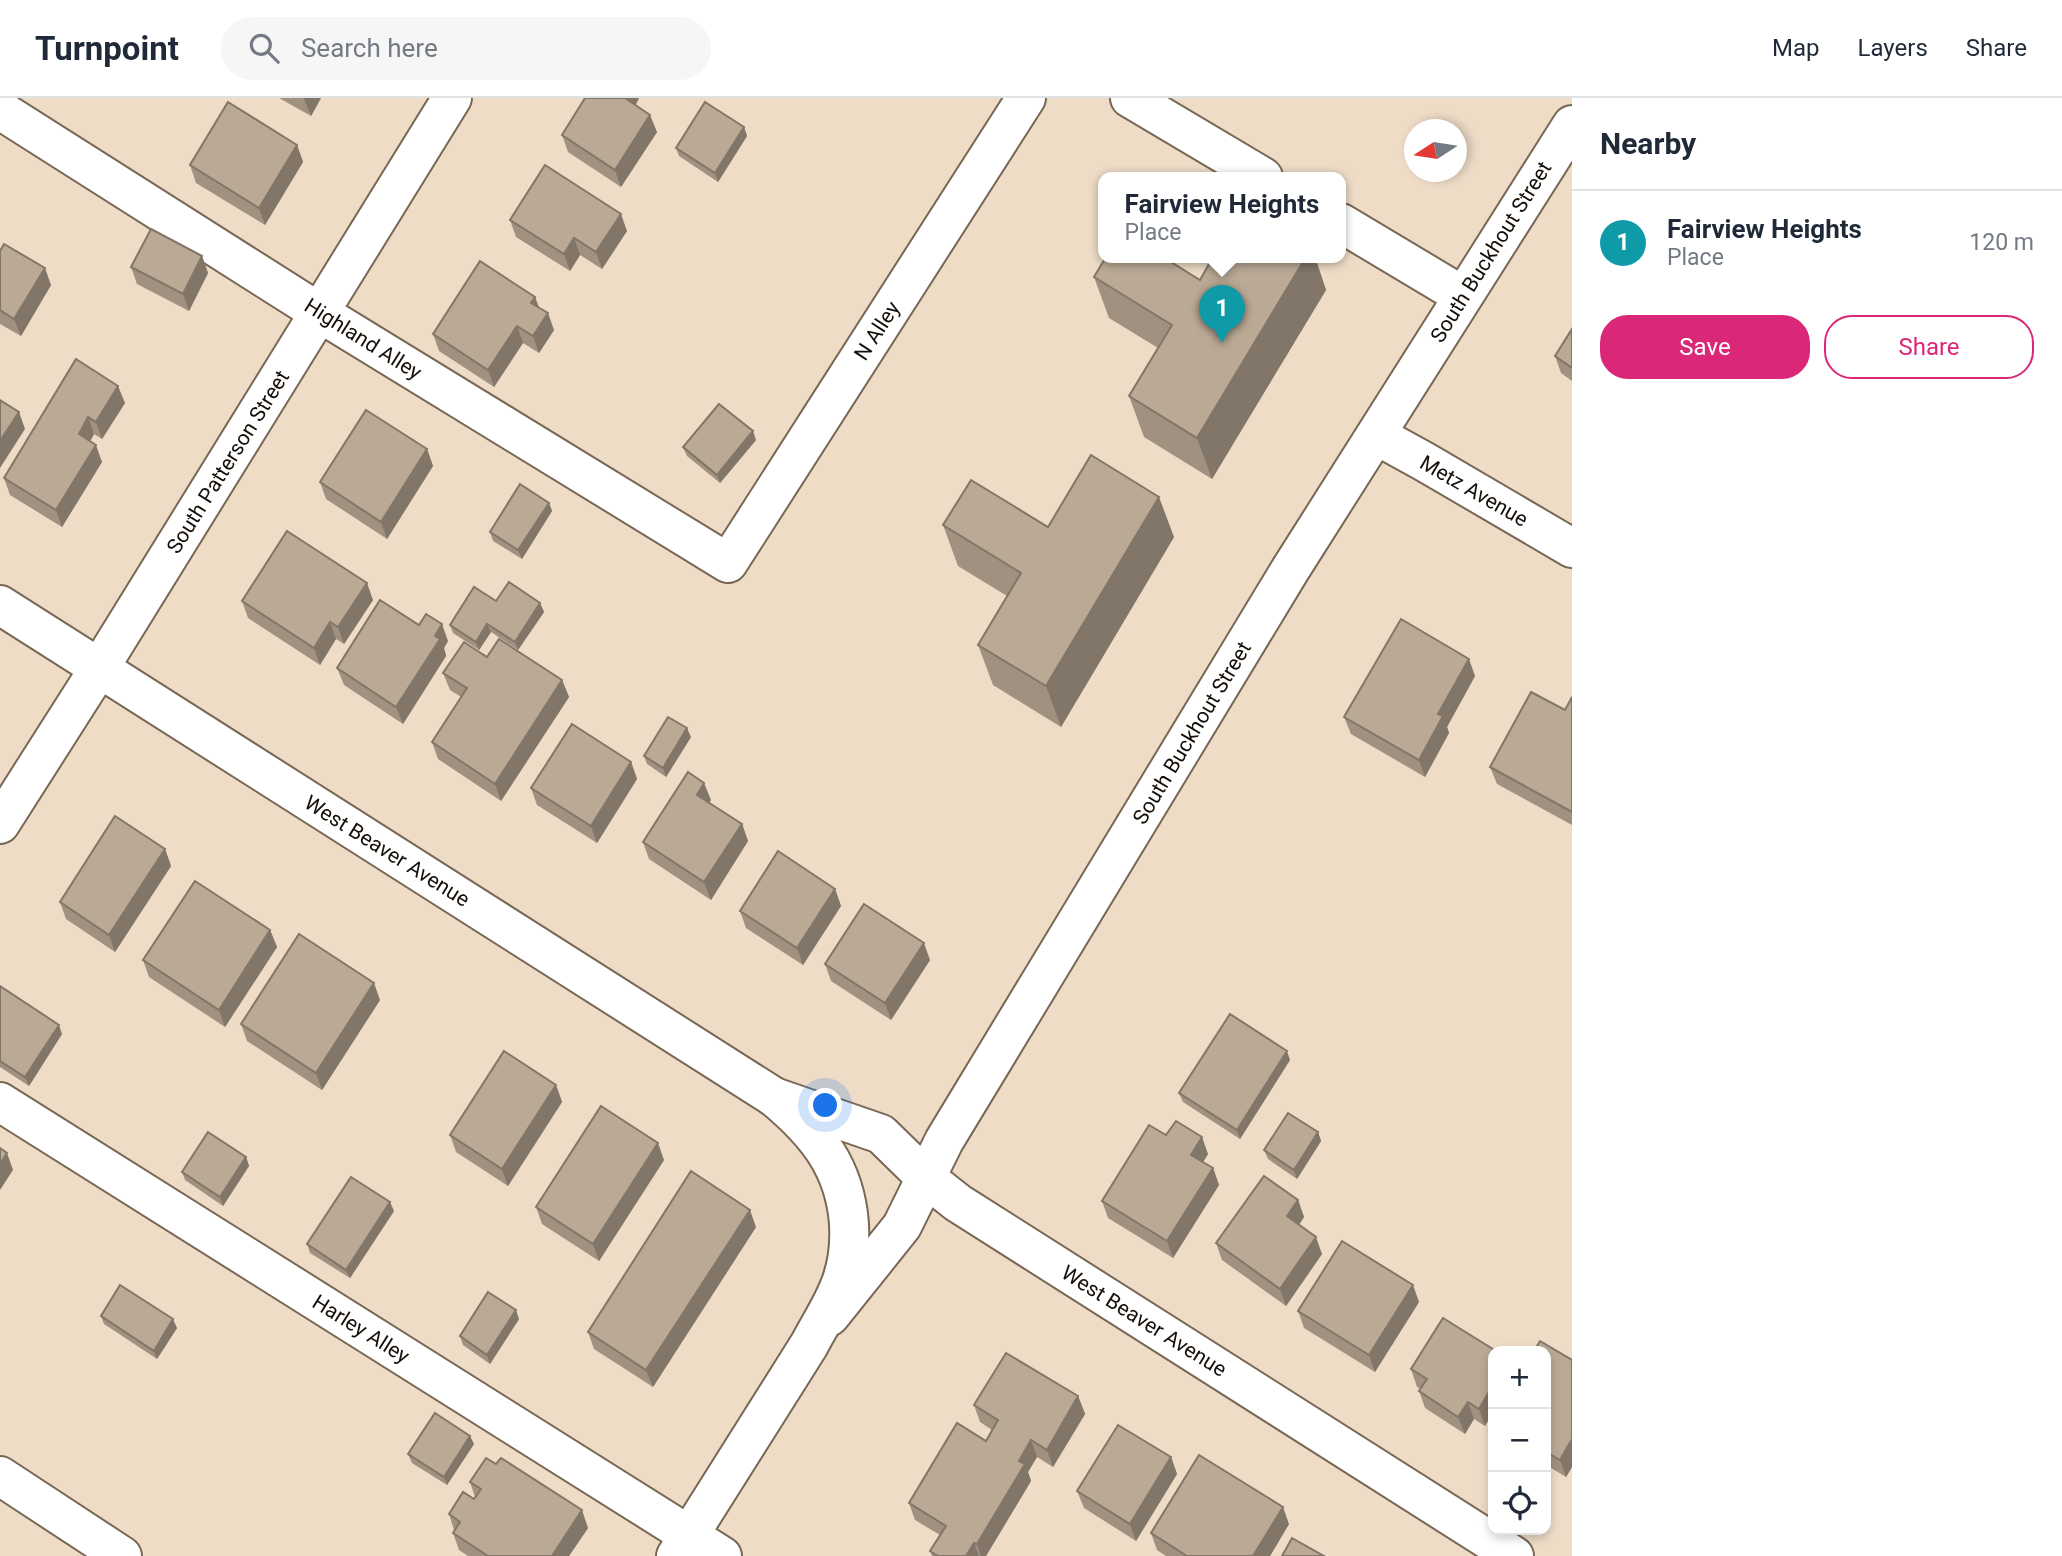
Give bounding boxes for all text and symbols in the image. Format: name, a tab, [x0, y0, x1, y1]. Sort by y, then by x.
search box	[221, 17, 711, 80]
text: Turnpoint	[35, 29, 179, 68]
icon: search	[245, 29, 283, 67]
text: Search here	[301, 33, 438, 63]
text: Map	[1772, 34, 1820, 62]
text: Layers	[1858, 34, 1928, 62]
text: Share	[1966, 34, 2027, 62]
north arrow	[1404, 119, 1467, 182]
text: Nearby	[1600, 126, 1696, 161]
street label: South Buckhout Street	[1426, 157, 1557, 347]
popup	[1098, 172, 1346, 263]
text: Fairview Heights	[1125, 189, 1319, 219]
text: Fairview Heights	[1667, 214, 1862, 244]
text: Place	[1125, 219, 1181, 246]
text: 1	[1616, 229, 1630, 256]
text: 120 m	[1969, 229, 2034, 256]
text: Place	[1667, 244, 1724, 271]
pin: 1	[1199, 285, 1245, 343]
street label: Highland Alley	[300, 293, 426, 385]
street label: N Alley	[849, 297, 905, 365]
button: Save	[1600, 315, 1810, 379]
button: Share	[1824, 315, 2034, 379]
street label: South Patterson Street	[162, 366, 294, 558]
street label: Metz Avenue	[1416, 450, 1532, 532]
street label: South Buckhout Street	[1128, 637, 1256, 829]
street label: West Beaver Avenue	[300, 790, 474, 912]
your location	[808, 1088, 842, 1122]
street label: West Beaver Avenue	[1057, 1260, 1231, 1382]
street label: Harley Alley	[308, 1290, 414, 1368]
map controls	[1488, 1346, 1551, 1535]
button: +	[1488, 1346, 1551, 1409]
button: −	[1488, 1409, 1551, 1472]
button: locate	[1488, 1472, 1551, 1535]

